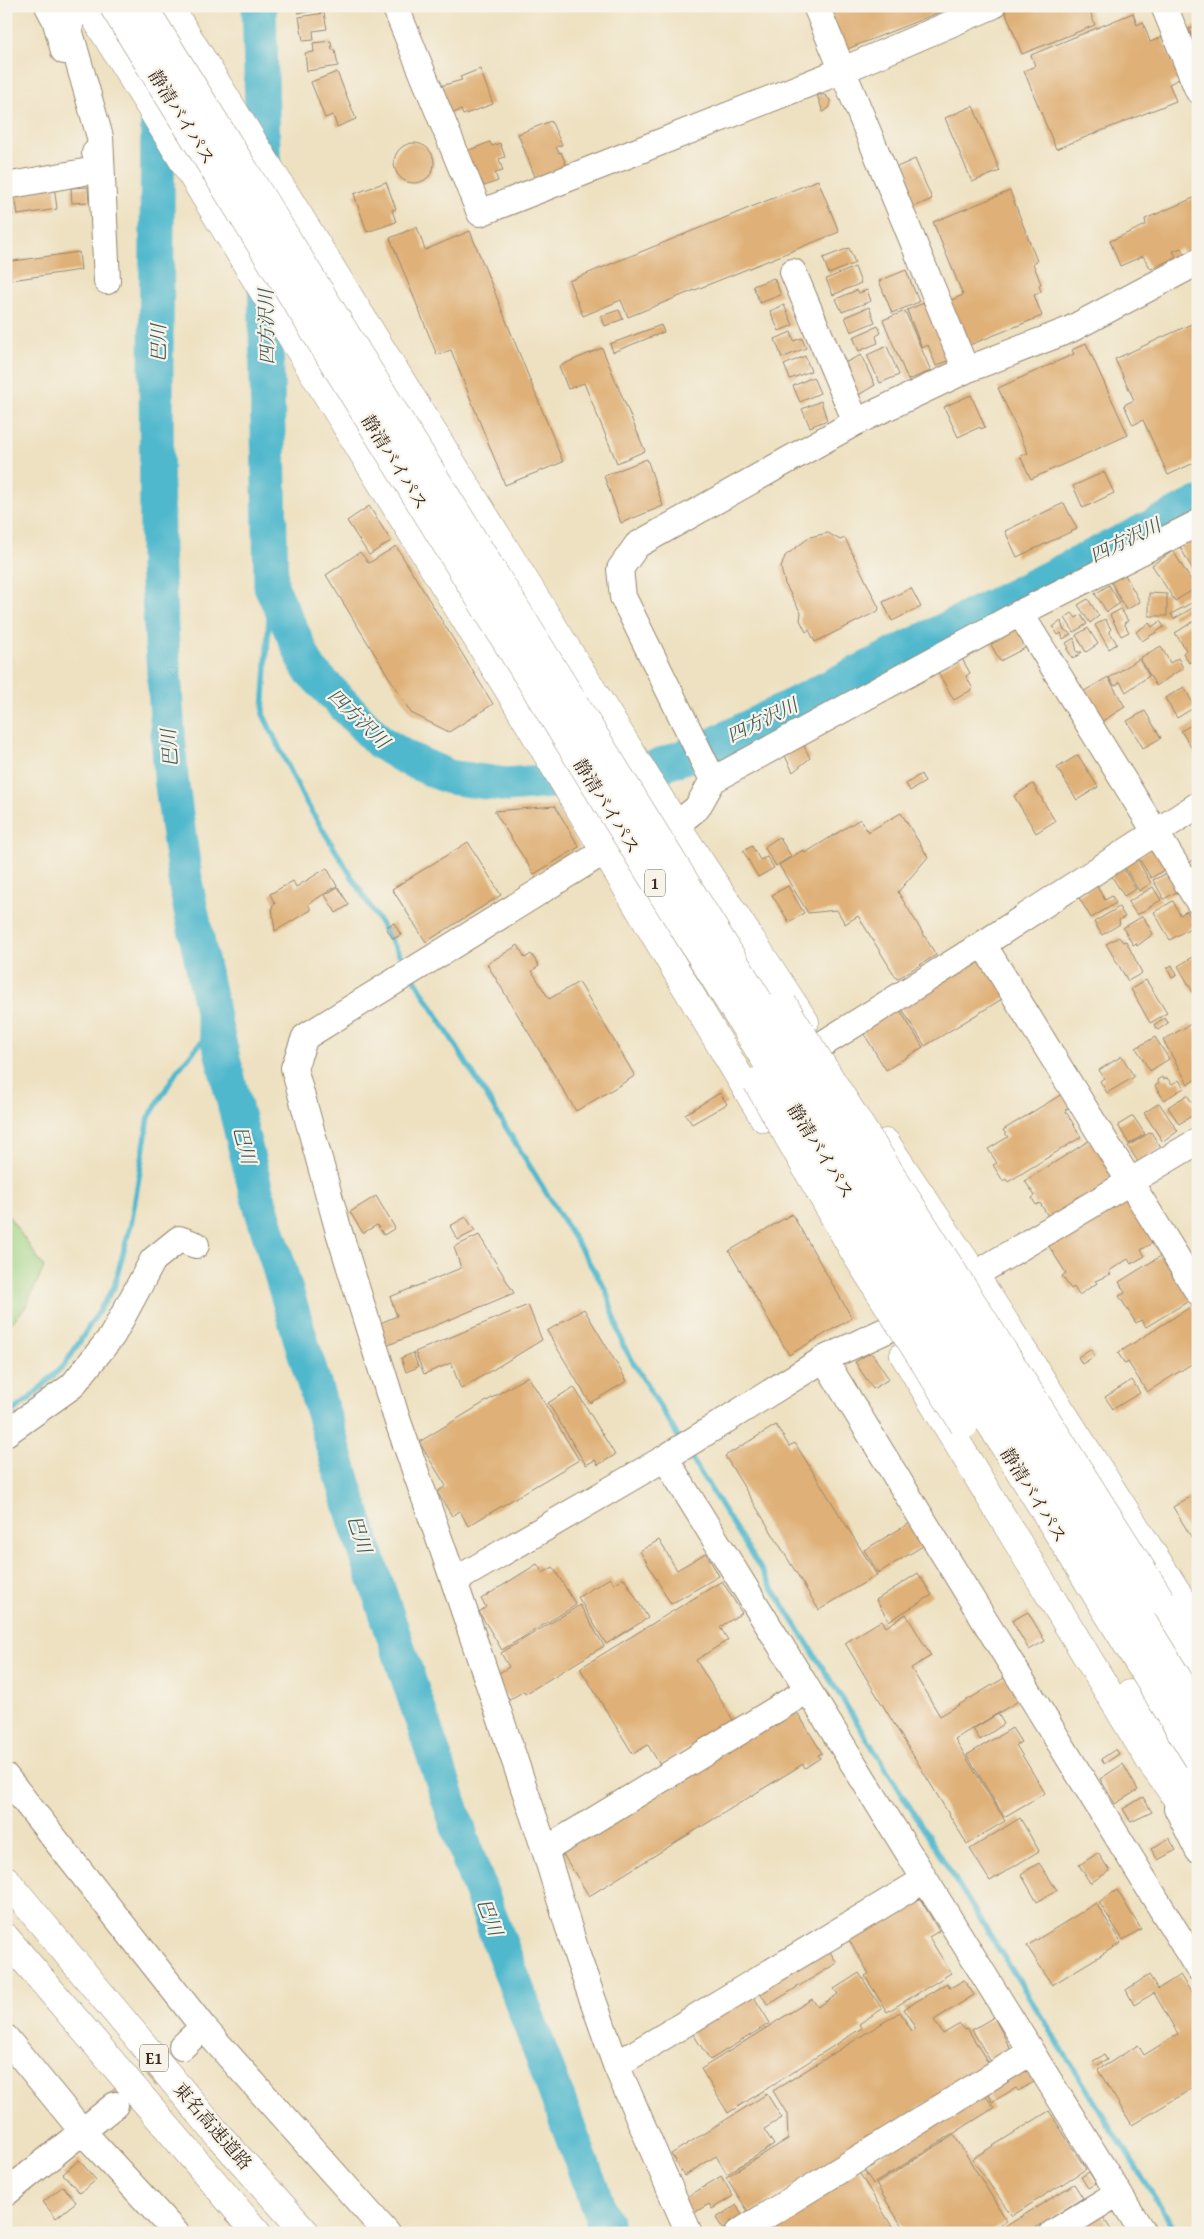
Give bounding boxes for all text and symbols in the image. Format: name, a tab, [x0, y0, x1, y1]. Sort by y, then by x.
street label: 静清バイパス	[142, 64, 222, 170]
water label: 四方沢川	[251, 287, 281, 365]
water label: 巴川	[144, 322, 172, 362]
street label: 静清バイパス	[355, 409, 435, 515]
water label: 四方沢川	[1085, 510, 1167, 569]
water label: 四方沢川	[322, 682, 397, 756]
water label: 四方沢川	[722, 690, 804, 749]
water label: 巴川	[154, 726, 184, 768]
street label: 静清バイパス	[567, 753, 647, 859]
road number: 1	[645, 870, 665, 896]
street label: 静清バイパス	[781, 1098, 861, 1204]
water label: 巴川	[227, 1123, 264, 1169]
street label: 静清バイパス	[994, 1442, 1074, 1548]
water label: 巴川	[341, 1512, 380, 1558]
water label: 巴川	[470, 1894, 511, 1942]
road number: E1	[140, 2045, 168, 2072]
street label: 東名高速道路	[167, 2076, 259, 2176]

